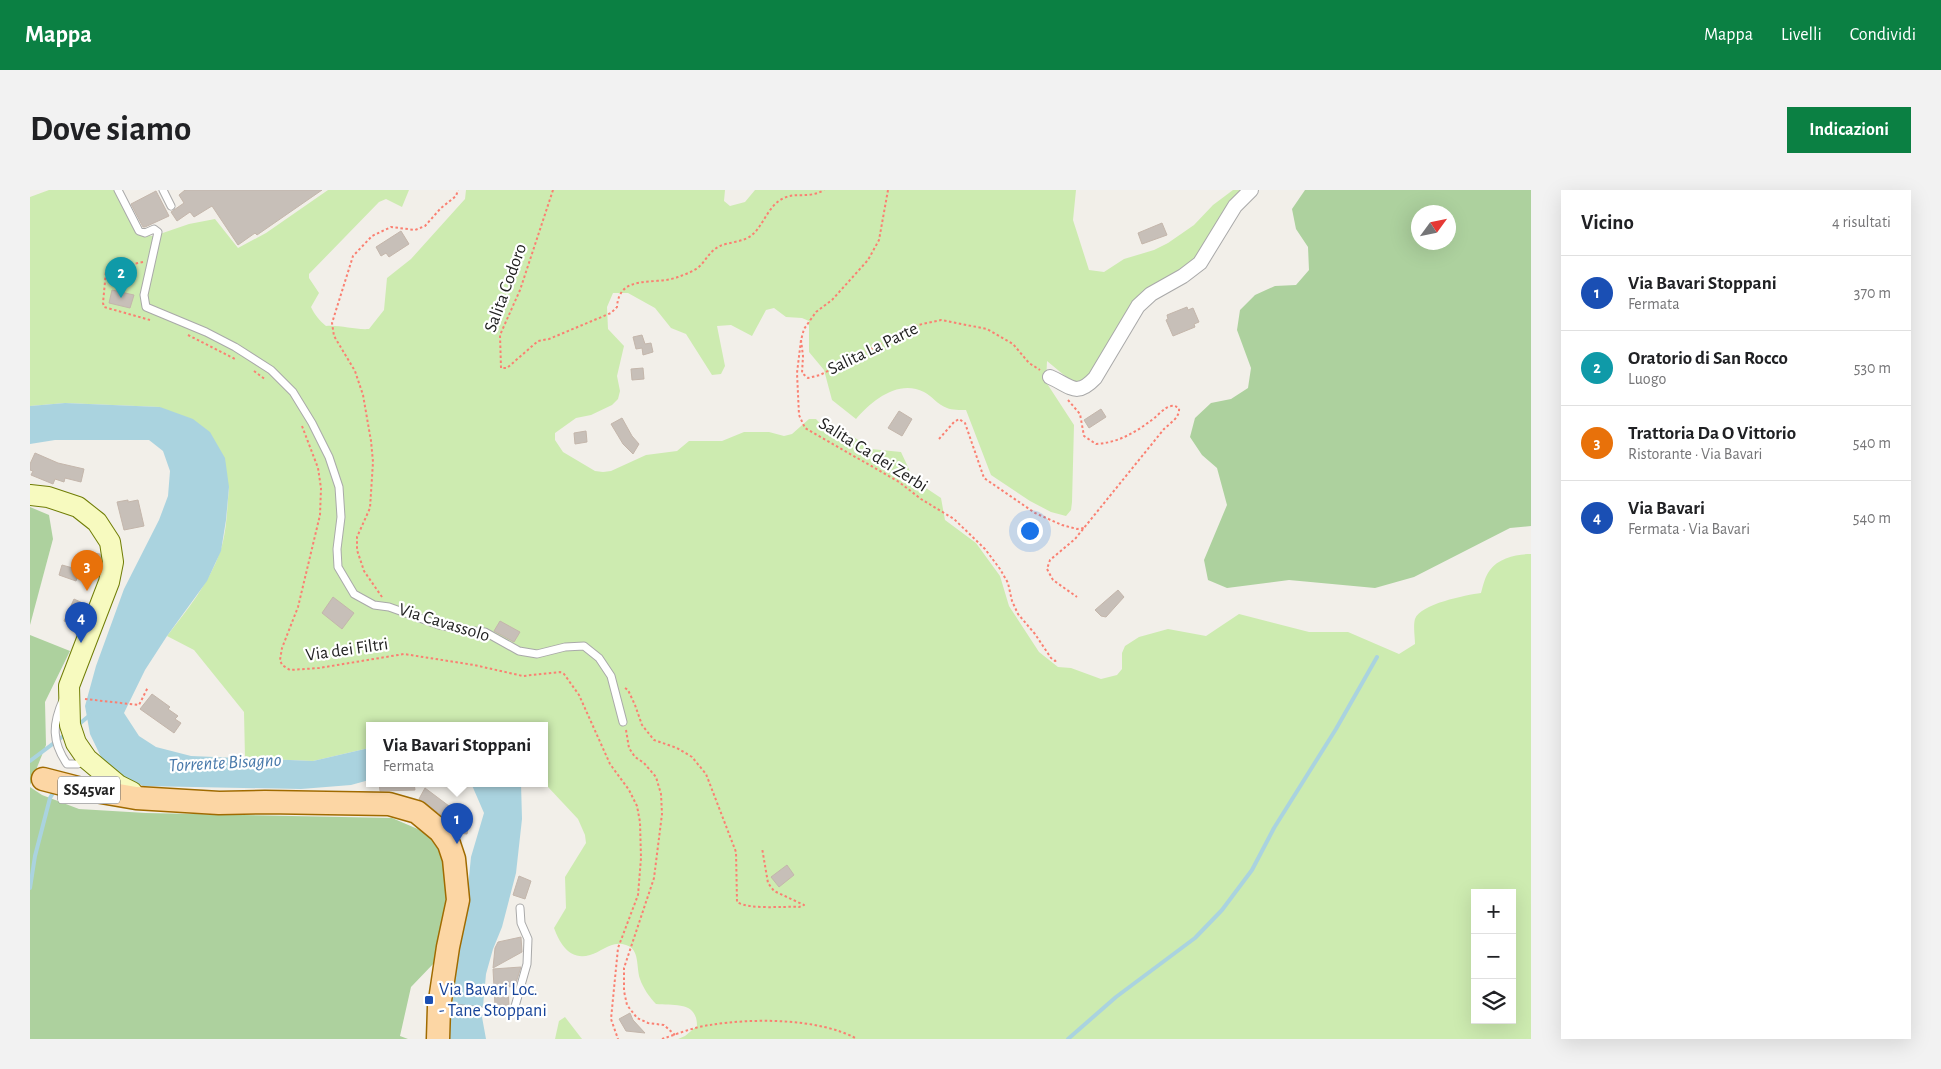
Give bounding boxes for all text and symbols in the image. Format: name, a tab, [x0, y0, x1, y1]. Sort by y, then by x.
text: Mappa	[25, 23, 92, 47]
text: Mappa	[1704, 26, 1753, 44]
text: Livelli	[1781, 26, 1822, 44]
text: Condividi	[1850, 26, 1916, 44]
button: Indicazioni	[1787, 107, 1911, 153]
text: Dove siamo	[30, 112, 191, 147]
north arrow	[1411, 205, 1456, 250]
text: Vicino	[1581, 212, 1634, 233]
text: 4 risultati	[1832, 214, 1891, 230]
street label: Salita Codoro	[482, 241, 530, 335]
pin: 2	[105, 257, 137, 298]
text: Via Bavari Stoppani	[1628, 274, 1777, 293]
text: 1	[1594, 285, 1600, 301]
text: 370 m	[1854, 285, 1891, 301]
text: Fermata	[1628, 296, 1680, 312]
street label: Salita La Parte	[825, 319, 921, 379]
text: Oratorio di San Rocco	[1628, 349, 1788, 368]
text: 2	[1593, 360, 1601, 376]
text: 530 m	[1854, 360, 1891, 376]
text: Luogo	[1628, 371, 1666, 387]
street label: Salita Ca dei Zerbi	[815, 414, 931, 496]
text: Trattoria Da O Vittorio	[1628, 424, 1796, 443]
text: 3	[1594, 435, 1600, 451]
text: 540 m	[1853, 435, 1891, 451]
text: Ristorante · Via Bavari	[1628, 446, 1762, 462]
text: Via Bavari	[1628, 499, 1705, 518]
text: 4	[1593, 510, 1601, 526]
text: 540 m	[1853, 510, 1891, 526]
your location	[1017, 518, 1043, 544]
text: Fermata · Via Bavari	[1628, 521, 1750, 537]
pin: 3	[71, 550, 103, 591]
street label: Via Cavassolo	[396, 601, 492, 645]
pin: 4	[65, 602, 97, 643]
street label: Via dei Filtri	[305, 635, 389, 665]
popup	[366, 722, 548, 787]
text: Via Bavari Stoppani	[383, 736, 531, 755]
water label: Torrente Bisagno	[168, 751, 282, 775]
text: Fermata	[383, 758, 434, 774]
road number: SS45var	[58, 776, 120, 804]
pin: 1	[441, 803, 473, 844]
map controls	[1471, 889, 1516, 1024]
button: +	[1471, 889, 1516, 934]
button: −	[1471, 934, 1516, 979]
button: layers	[1471, 979, 1516, 1024]
place label: Via Bavari Loc. - Tane Stoppani	[439, 981, 547, 1020]
marker: Via Bavari Loc. - Tane Stoppani	[423, 994, 435, 1006]

